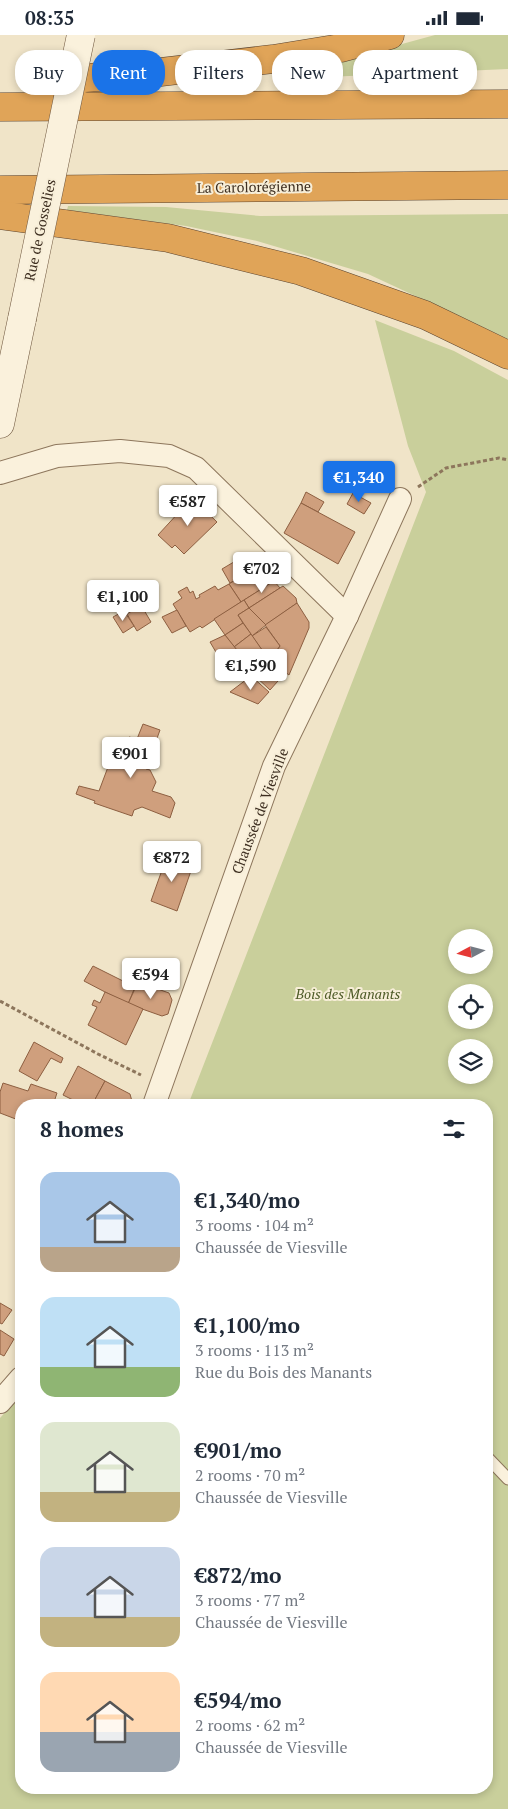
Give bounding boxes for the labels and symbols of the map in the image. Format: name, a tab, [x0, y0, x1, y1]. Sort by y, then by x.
street label: La Carolorégienne	[197, 176, 311, 197]
street label: Rue de Gosselies	[19, 177, 60, 283]
pin: €1,340	[318, 461, 400, 503]
pin: €587	[158, 485, 218, 527]
pin: €702	[232, 551, 292, 594]
pin: €1,100	[82, 579, 164, 622]
pin: €1,590	[210, 649, 292, 691]
pin: €901	[101, 737, 161, 779]
street label: Chaussée de Viesville	[227, 745, 292, 877]
pin: €872	[142, 841, 202, 883]
north arrow	[448, 929, 492, 974]
pin: €594	[121, 957, 181, 1000]
park label: Bois des Manants	[295, 984, 401, 1003]

